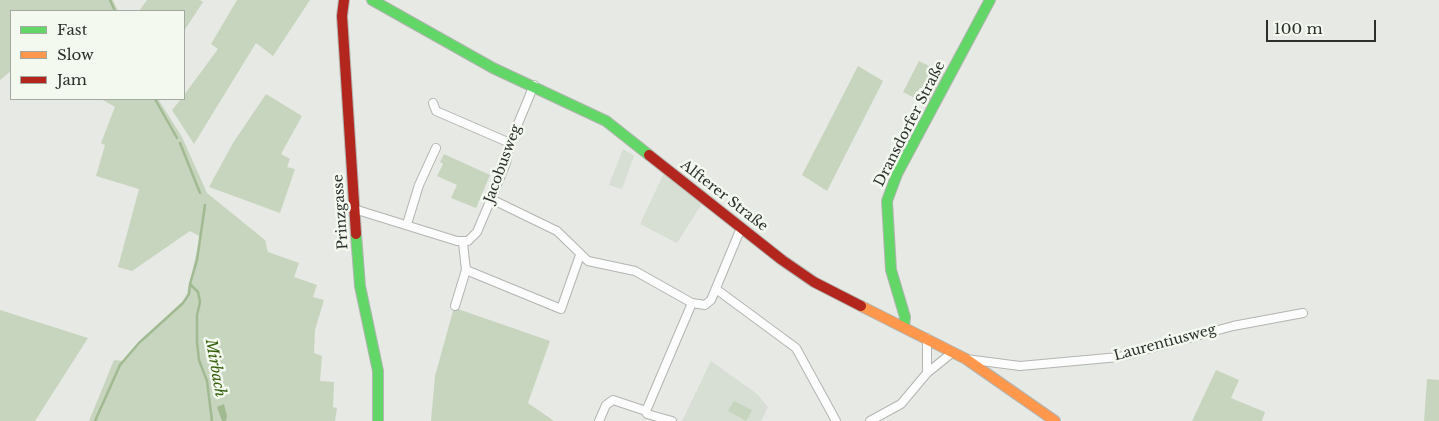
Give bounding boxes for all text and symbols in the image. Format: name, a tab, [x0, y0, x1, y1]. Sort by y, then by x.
legend	[10, 10, 185, 100]
scale bar	[1269, 10, 1379, 42]
text: 100 m	[1274, 19, 1323, 38]
text: Fast	[57, 20, 87, 39]
text: Slow	[57, 45, 94, 64]
street label: Dransdorfer Straße	[871, 58, 949, 190]
text: Jam	[57, 70, 87, 89]
street label: Jacobusweg	[481, 122, 525, 206]
street label: Alfterer Straße	[677, 157, 771, 235]
street label: Prinzgasse	[330, 174, 352, 250]
street label: Laurentiusweg	[1112, 321, 1218, 365]
water label: Mirbach	[201, 338, 229, 398]

